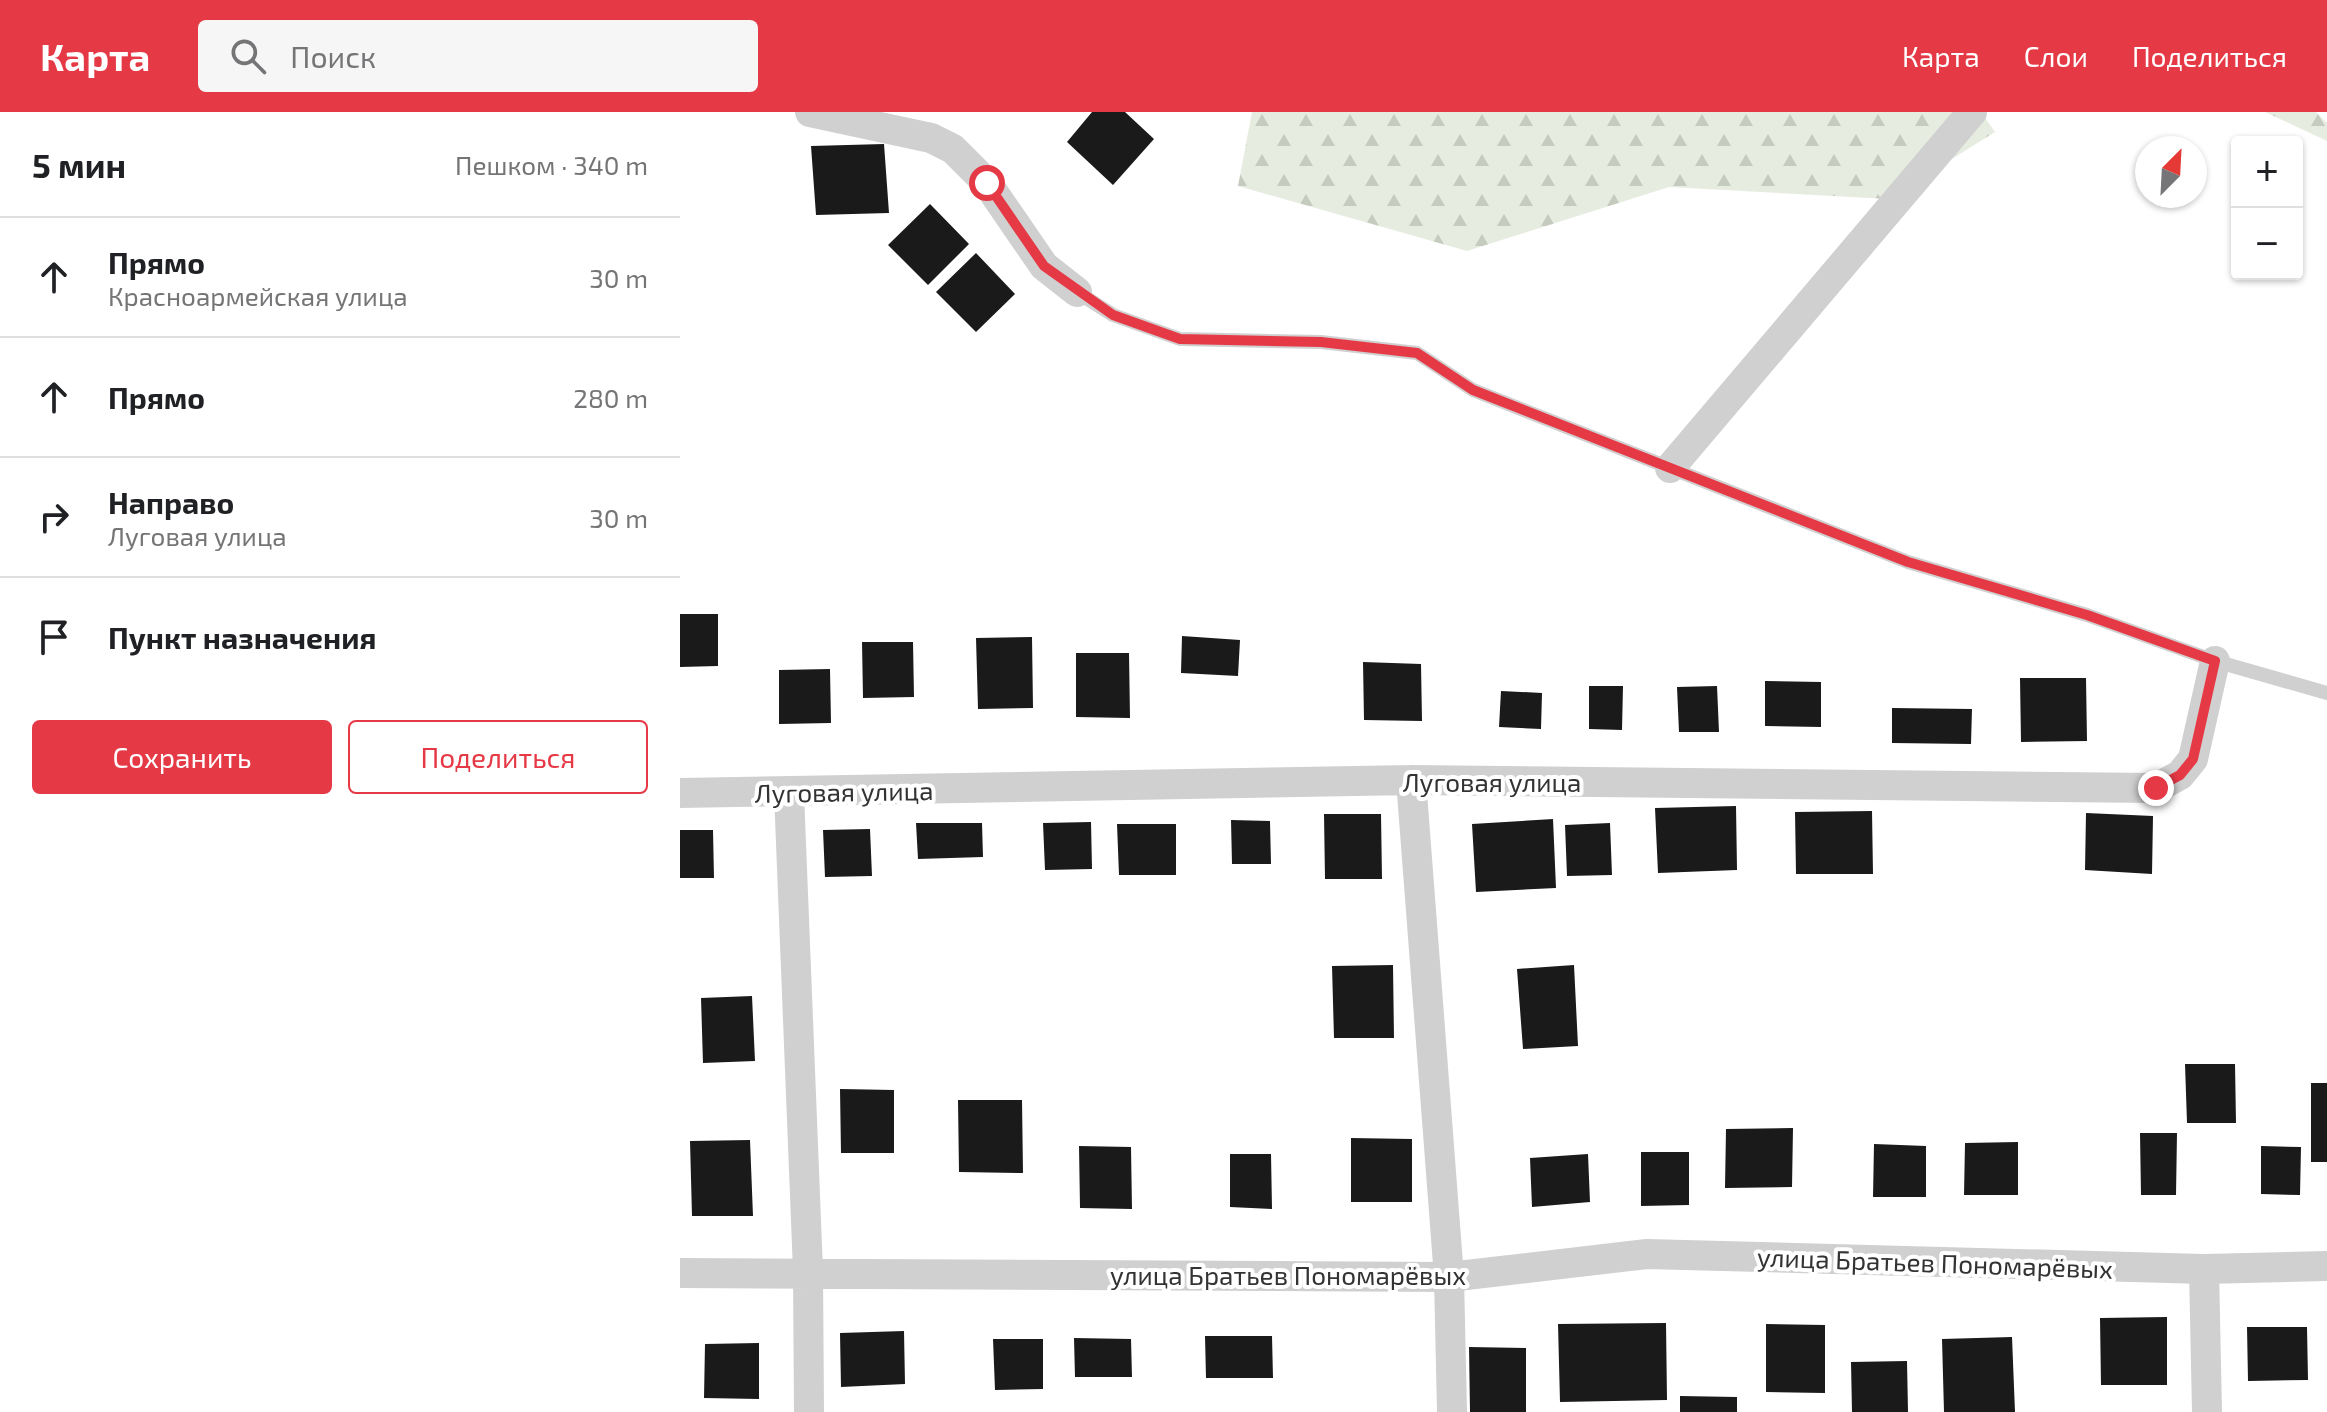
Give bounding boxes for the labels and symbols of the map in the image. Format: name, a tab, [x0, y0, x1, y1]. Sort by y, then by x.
north arrow	[2135, 136, 2207, 208]
route start	[969, 165, 1005, 201]
street label: Луговая улица	[1403, 766, 1581, 798]
route end	[2138, 770, 2174, 806]
street label: Луговая улица	[754, 774, 934, 809]
street label: улица Братьев Пономарёвых	[1756, 1240, 2114, 1285]
street label: улица Братьев Пономарёвых	[1110, 1259, 1466, 1291]

